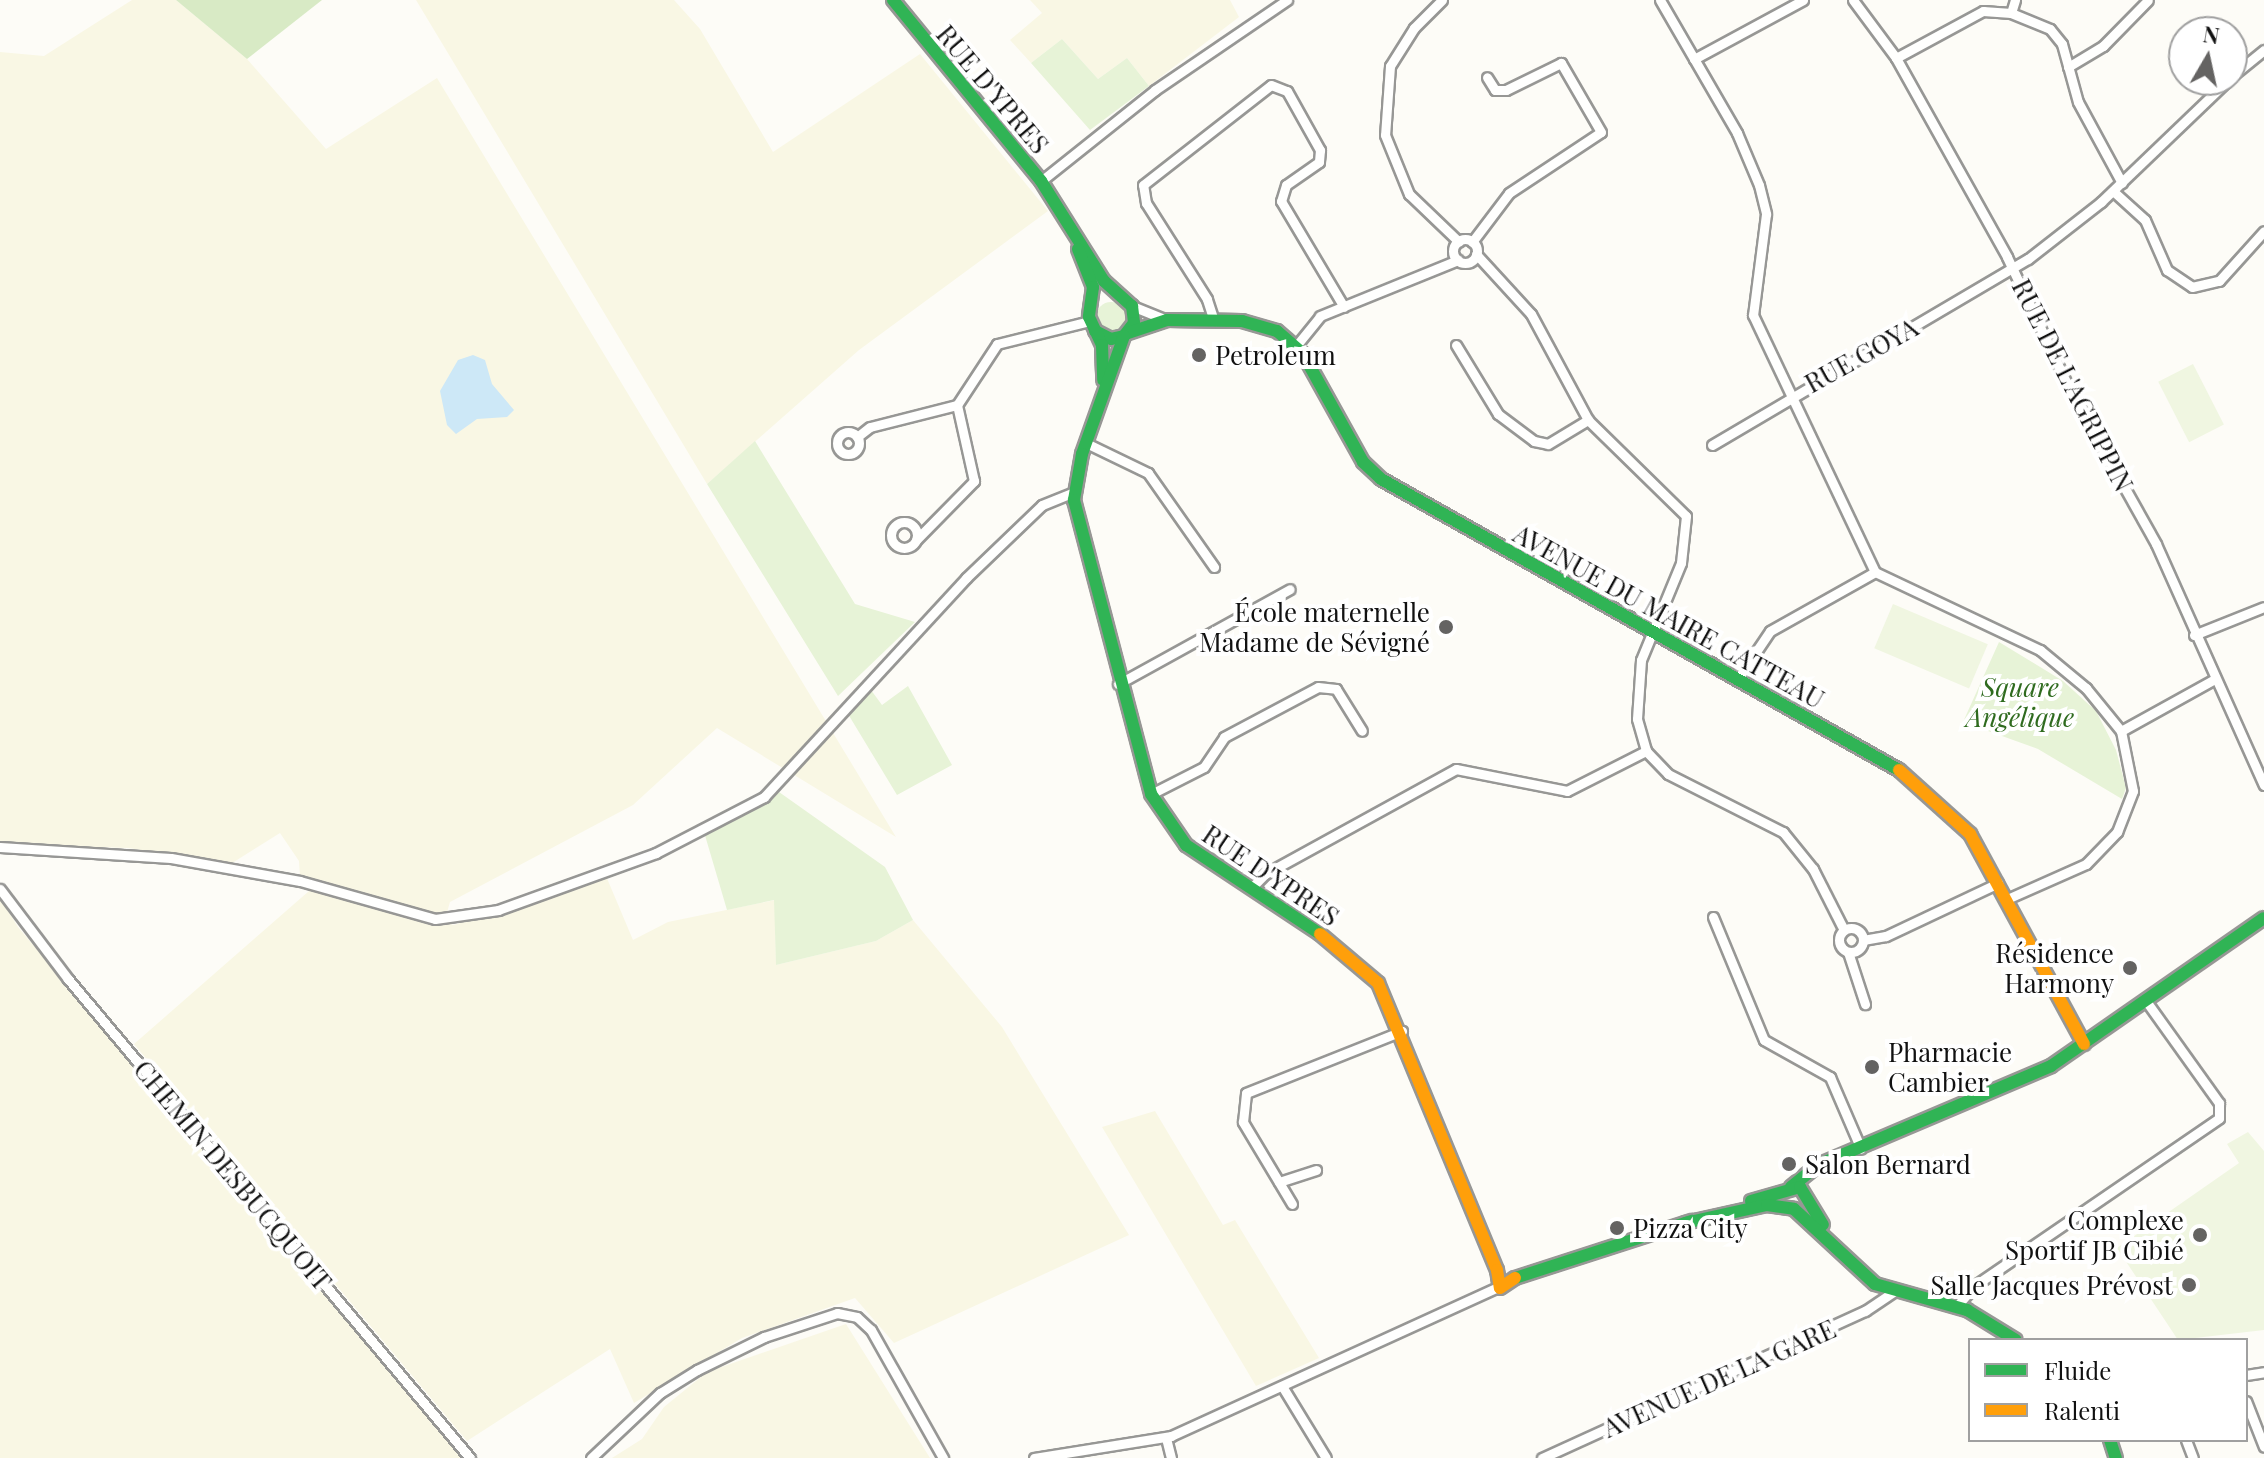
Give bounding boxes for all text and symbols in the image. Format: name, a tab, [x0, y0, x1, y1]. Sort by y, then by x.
north arrow	[2168, 16, 2248, 96]
text: N	[2201, 18, 2222, 50]
street label: RUE D'YPRES	[930, 19, 1056, 159]
street label: RUE DE L'AGRIPPIN	[2006, 274, 2140, 496]
street label: RUE GOYA	[1799, 311, 1923, 399]
place label: Petroleum	[1215, 339, 1336, 371]
marker: Petroleum	[1190, 346, 1208, 364]
street label: AVENUE DU MAIRE CATTEAU	[1508, 517, 1830, 715]
place label: École maternelle Madame de Sévigné	[1199, 596, 1430, 658]
marker: École maternelle Madame de Sévigné	[1437, 618, 1455, 636]
park label: Square Angélique	[1966, 671, 2074, 732]
street label: RUE D'YPRES	[1197, 818, 1345, 932]
place label: Résidence Harmony	[1995, 937, 2114, 998]
marker: Résidence Harmony	[2121, 959, 2139, 977]
place label: Pharmacie Cambier	[1888, 1036, 2012, 1098]
street label: CHEMIN DESBUCQUOIT	[128, 1054, 338, 1296]
marker: Pharmacie Cambier	[1863, 1058, 1881, 1076]
place label: Salon Bernard	[1805, 1148, 1971, 1180]
marker: Salon Bernard	[1780, 1155, 1798, 1173]
place label: Complexe Sportif JB Cibié	[2005, 1204, 2184, 1266]
place label: Pizza City	[1633, 1212, 1748, 1244]
marker: Pizza City	[1608, 1219, 1626, 1237]
marker: Complexe Sportif JB Cibié	[2191, 1226, 2209, 1244]
place label: Salle Jacques Prévost	[1930, 1269, 2173, 1301]
marker: Salle Jacques Prévost	[2180, 1276, 2198, 1294]
street label: AVENUE DE LA GARE	[1598, 1313, 1840, 1443]
legend	[1968, 1338, 2248, 1442]
text: Fluide	[2044, 1354, 2111, 1386]
text: Ralenti	[2044, 1394, 2120, 1426]

